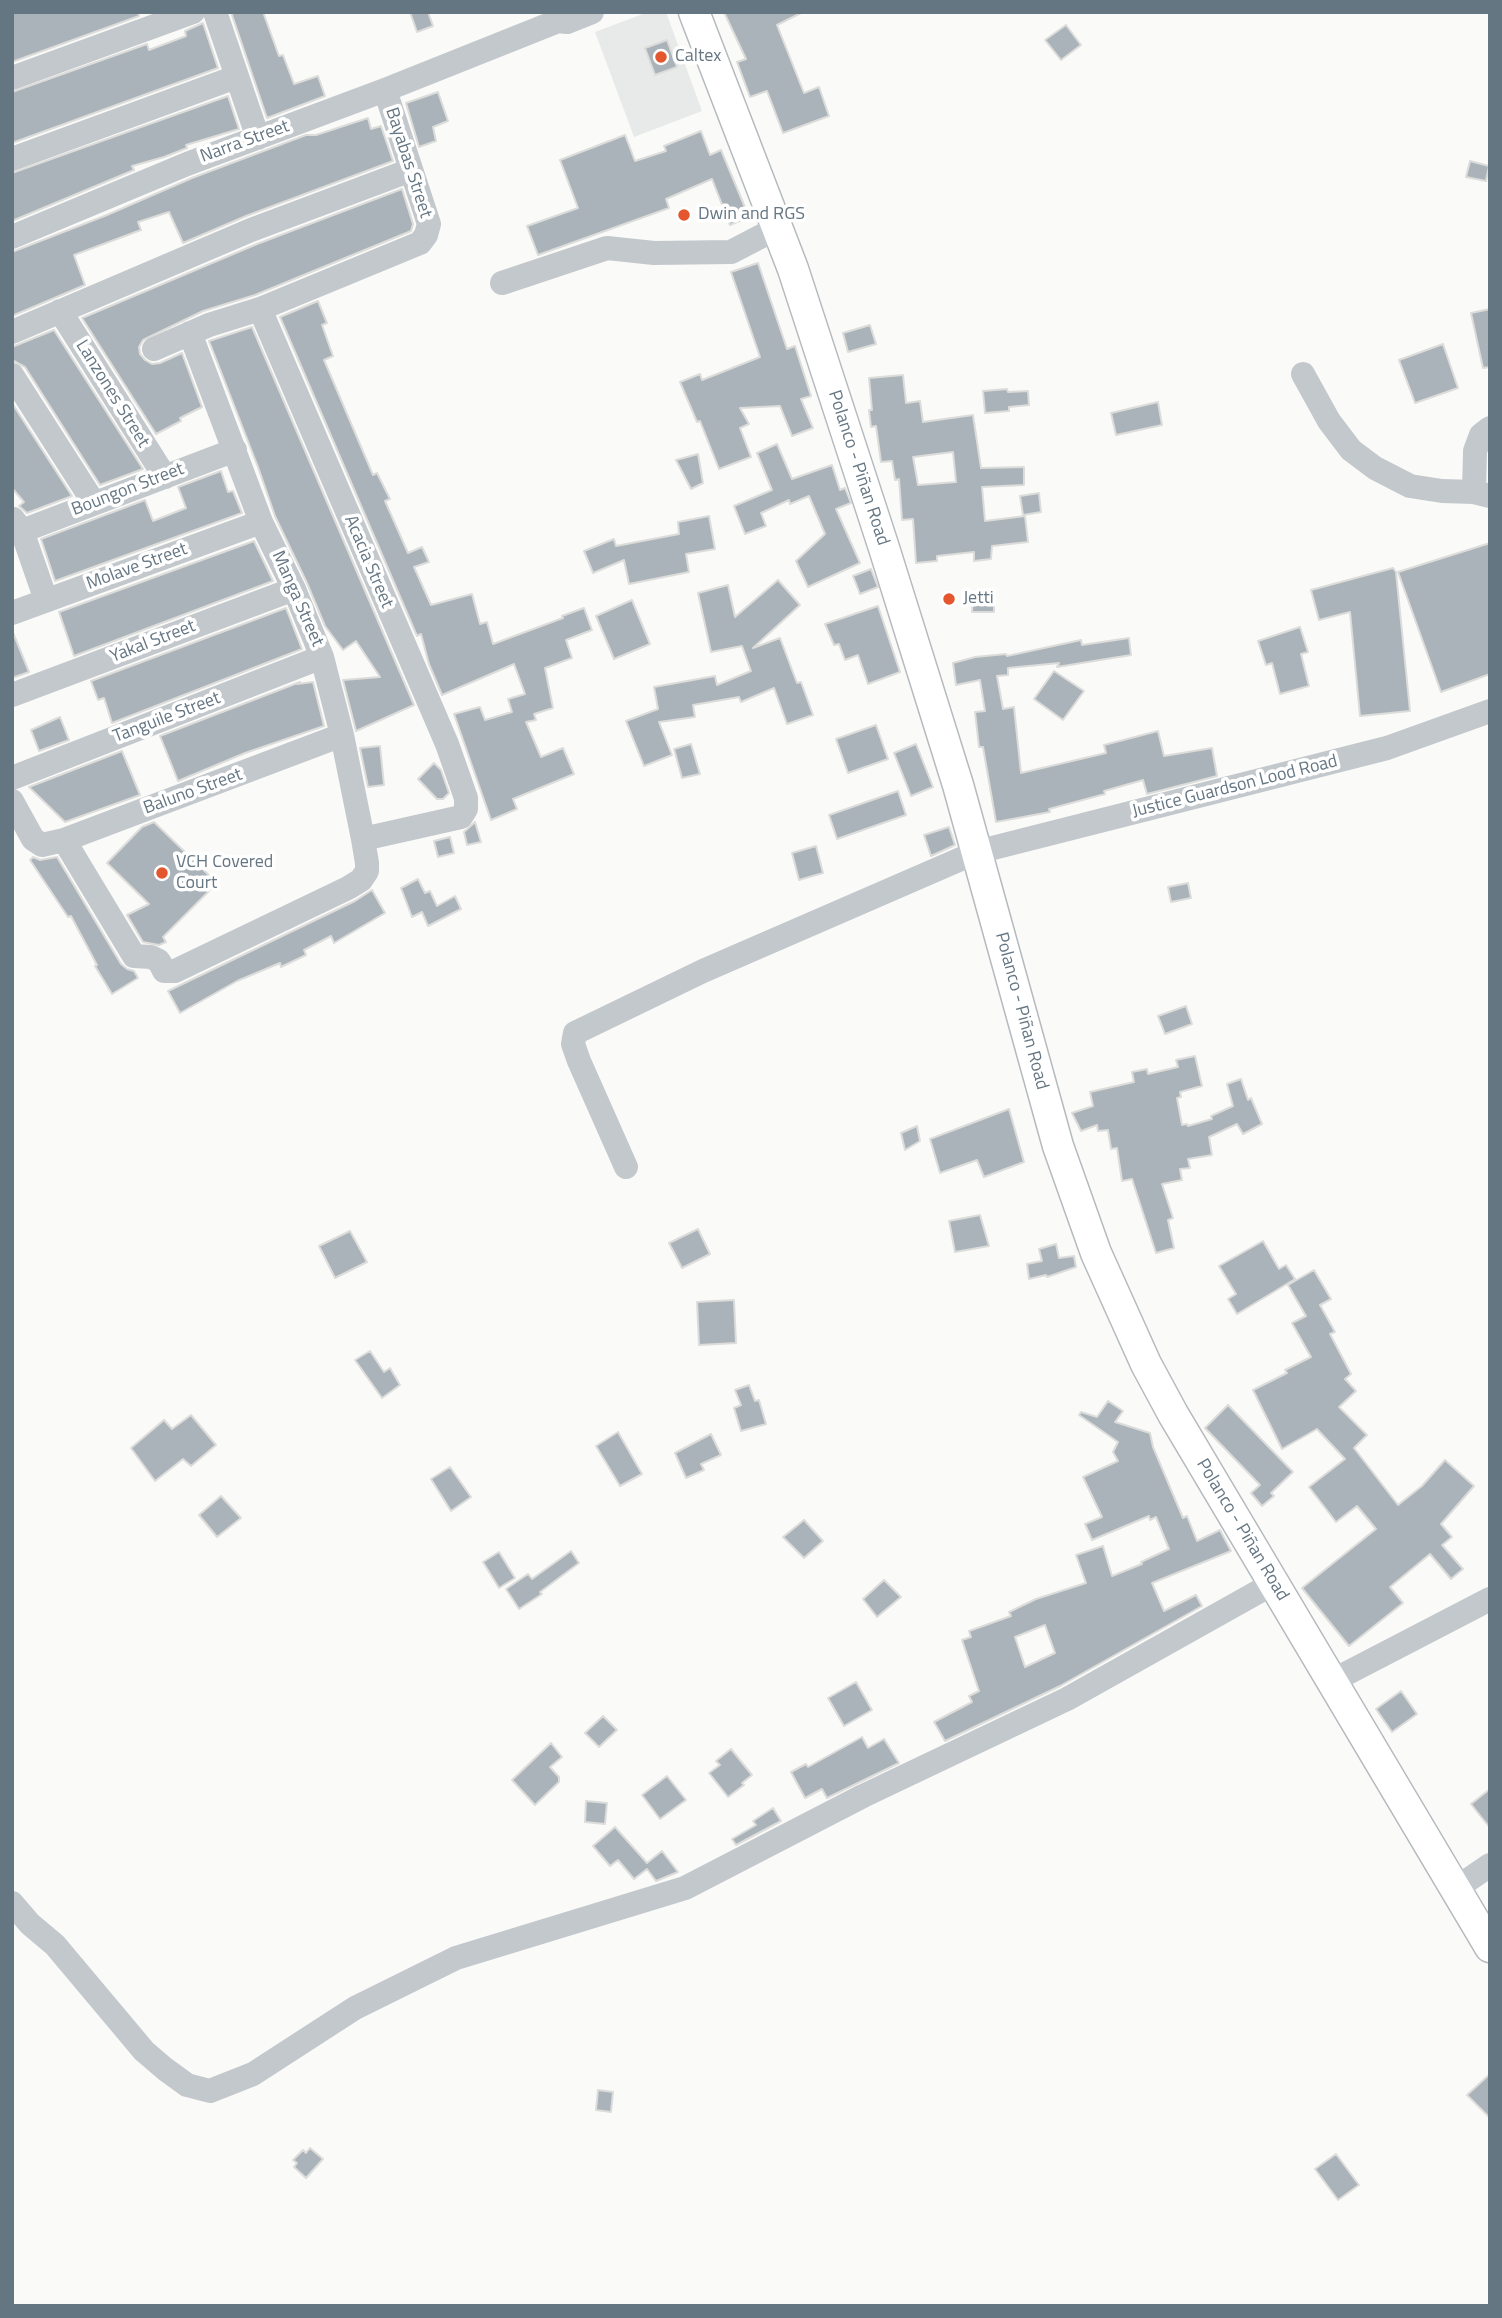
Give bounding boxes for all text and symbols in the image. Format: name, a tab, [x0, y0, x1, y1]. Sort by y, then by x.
place label: Caltex	[675, 46, 721, 68]
marker: Caltex	[653, 49, 669, 65]
street label: Bayabas Street	[380, 105, 436, 221]
street label: Narra Street	[198, 116, 292, 168]
place label: Dwin and RGS	[698, 204, 805, 226]
marker: Dwin and RGS	[676, 207, 692, 223]
street label: Lanzones Street	[70, 336, 154, 452]
street label: Polanco - Piñan Road	[823, 388, 893, 548]
street label: Boungon Street	[69, 459, 187, 521]
street label: Acacia Street	[339, 512, 397, 612]
street label: Molave Street	[84, 539, 190, 595]
street label: Manga Street	[266, 548, 328, 650]
place label: Jetti	[963, 588, 994, 610]
marker: Jetti	[941, 591, 957, 607]
street label: Yakal Street	[107, 616, 199, 668]
street label: Tanguile Street	[110, 688, 224, 748]
street label: Justice Guardson Lood Road	[1130, 751, 1340, 823]
street label: Baluno Street	[141, 764, 245, 820]
place label: VCH Covered Court	[176, 852, 273, 894]
marker: VCH Covered Court	[154, 865, 170, 881]
street label: Polanco - Piñan Road	[990, 930, 1052, 1092]
street label: Polanco - Piñan Road	[1191, 1455, 1293, 1605]

